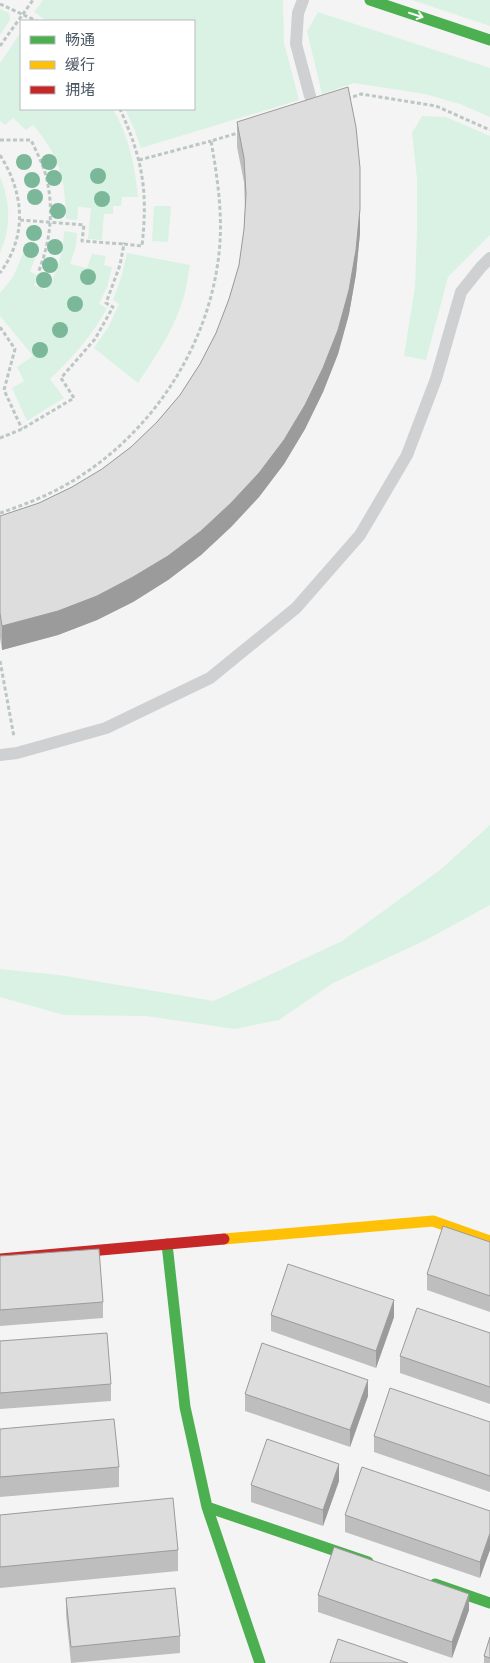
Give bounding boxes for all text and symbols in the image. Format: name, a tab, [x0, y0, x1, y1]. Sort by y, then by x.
one-way arrow	[408, 11, 424, 21]
legend	[20, 20, 195, 110]
text: 畅通	[65, 31, 95, 49]
text: 缓行	[65, 56, 95, 74]
text: 拥堵	[65, 81, 95, 99]

